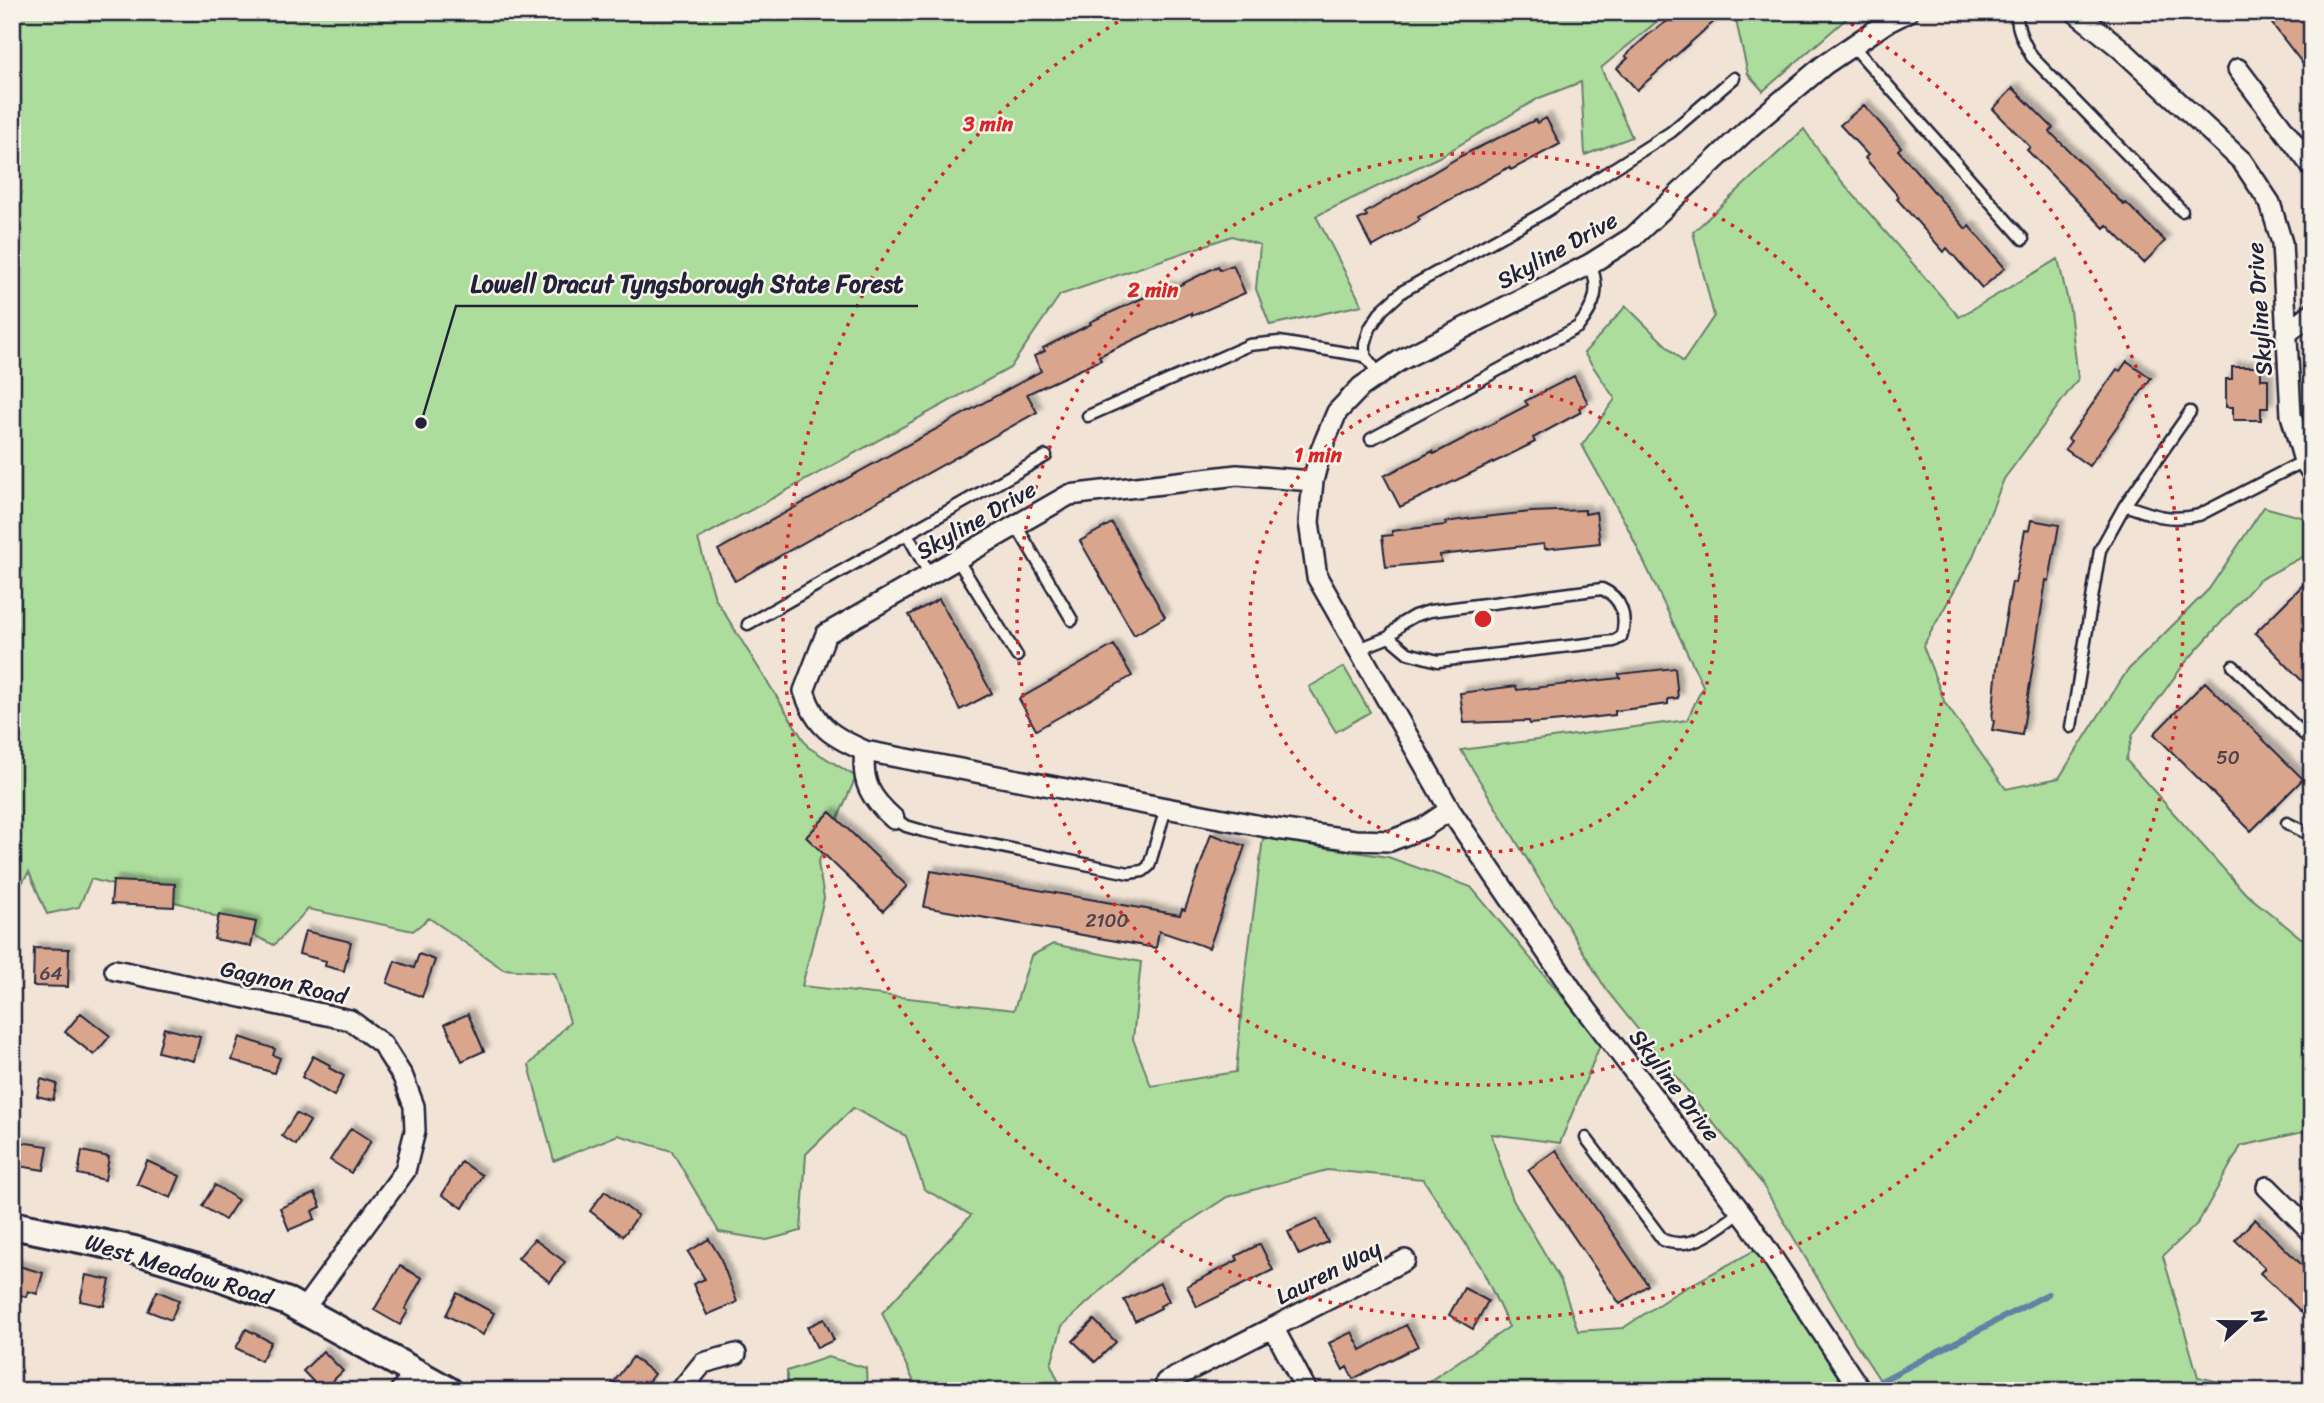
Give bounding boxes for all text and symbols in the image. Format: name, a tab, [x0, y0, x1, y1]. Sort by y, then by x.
text: 3 min	[962, 105, 1014, 143]
street label: Skyline Drive	[1489, 200, 1626, 301]
street label: Skyline Drive	[2234, 241, 2285, 377]
callout: Lowell Dracut Tyngsborough State Forest	[456, 261, 918, 306]
text: Lowell Dracut Tyngsborough State Forest	[470, 263, 904, 305]
text: 2 min	[1127, 271, 1179, 309]
text: 1 min	[1294, 436, 1343, 474]
street label: Skyline Drive	[908, 469, 1045, 572]
centre of rings	[1471, 607, 1495, 631]
house number: 50	[2216, 741, 2240, 774]
house number: 2100	[1085, 904, 1129, 937]
street label: Gagnon Road	[216, 948, 353, 1017]
house number: 64	[40, 957, 62, 990]
street label: Skyline Drive	[1618, 1020, 1731, 1151]
street label: West Meadow Road	[80, 1221, 279, 1318]
street label: Lauren Way	[1268, 1228, 1389, 1317]
north arrow	[2208, 1288, 2278, 1358]
text: N	[2241, 1303, 2277, 1329]

